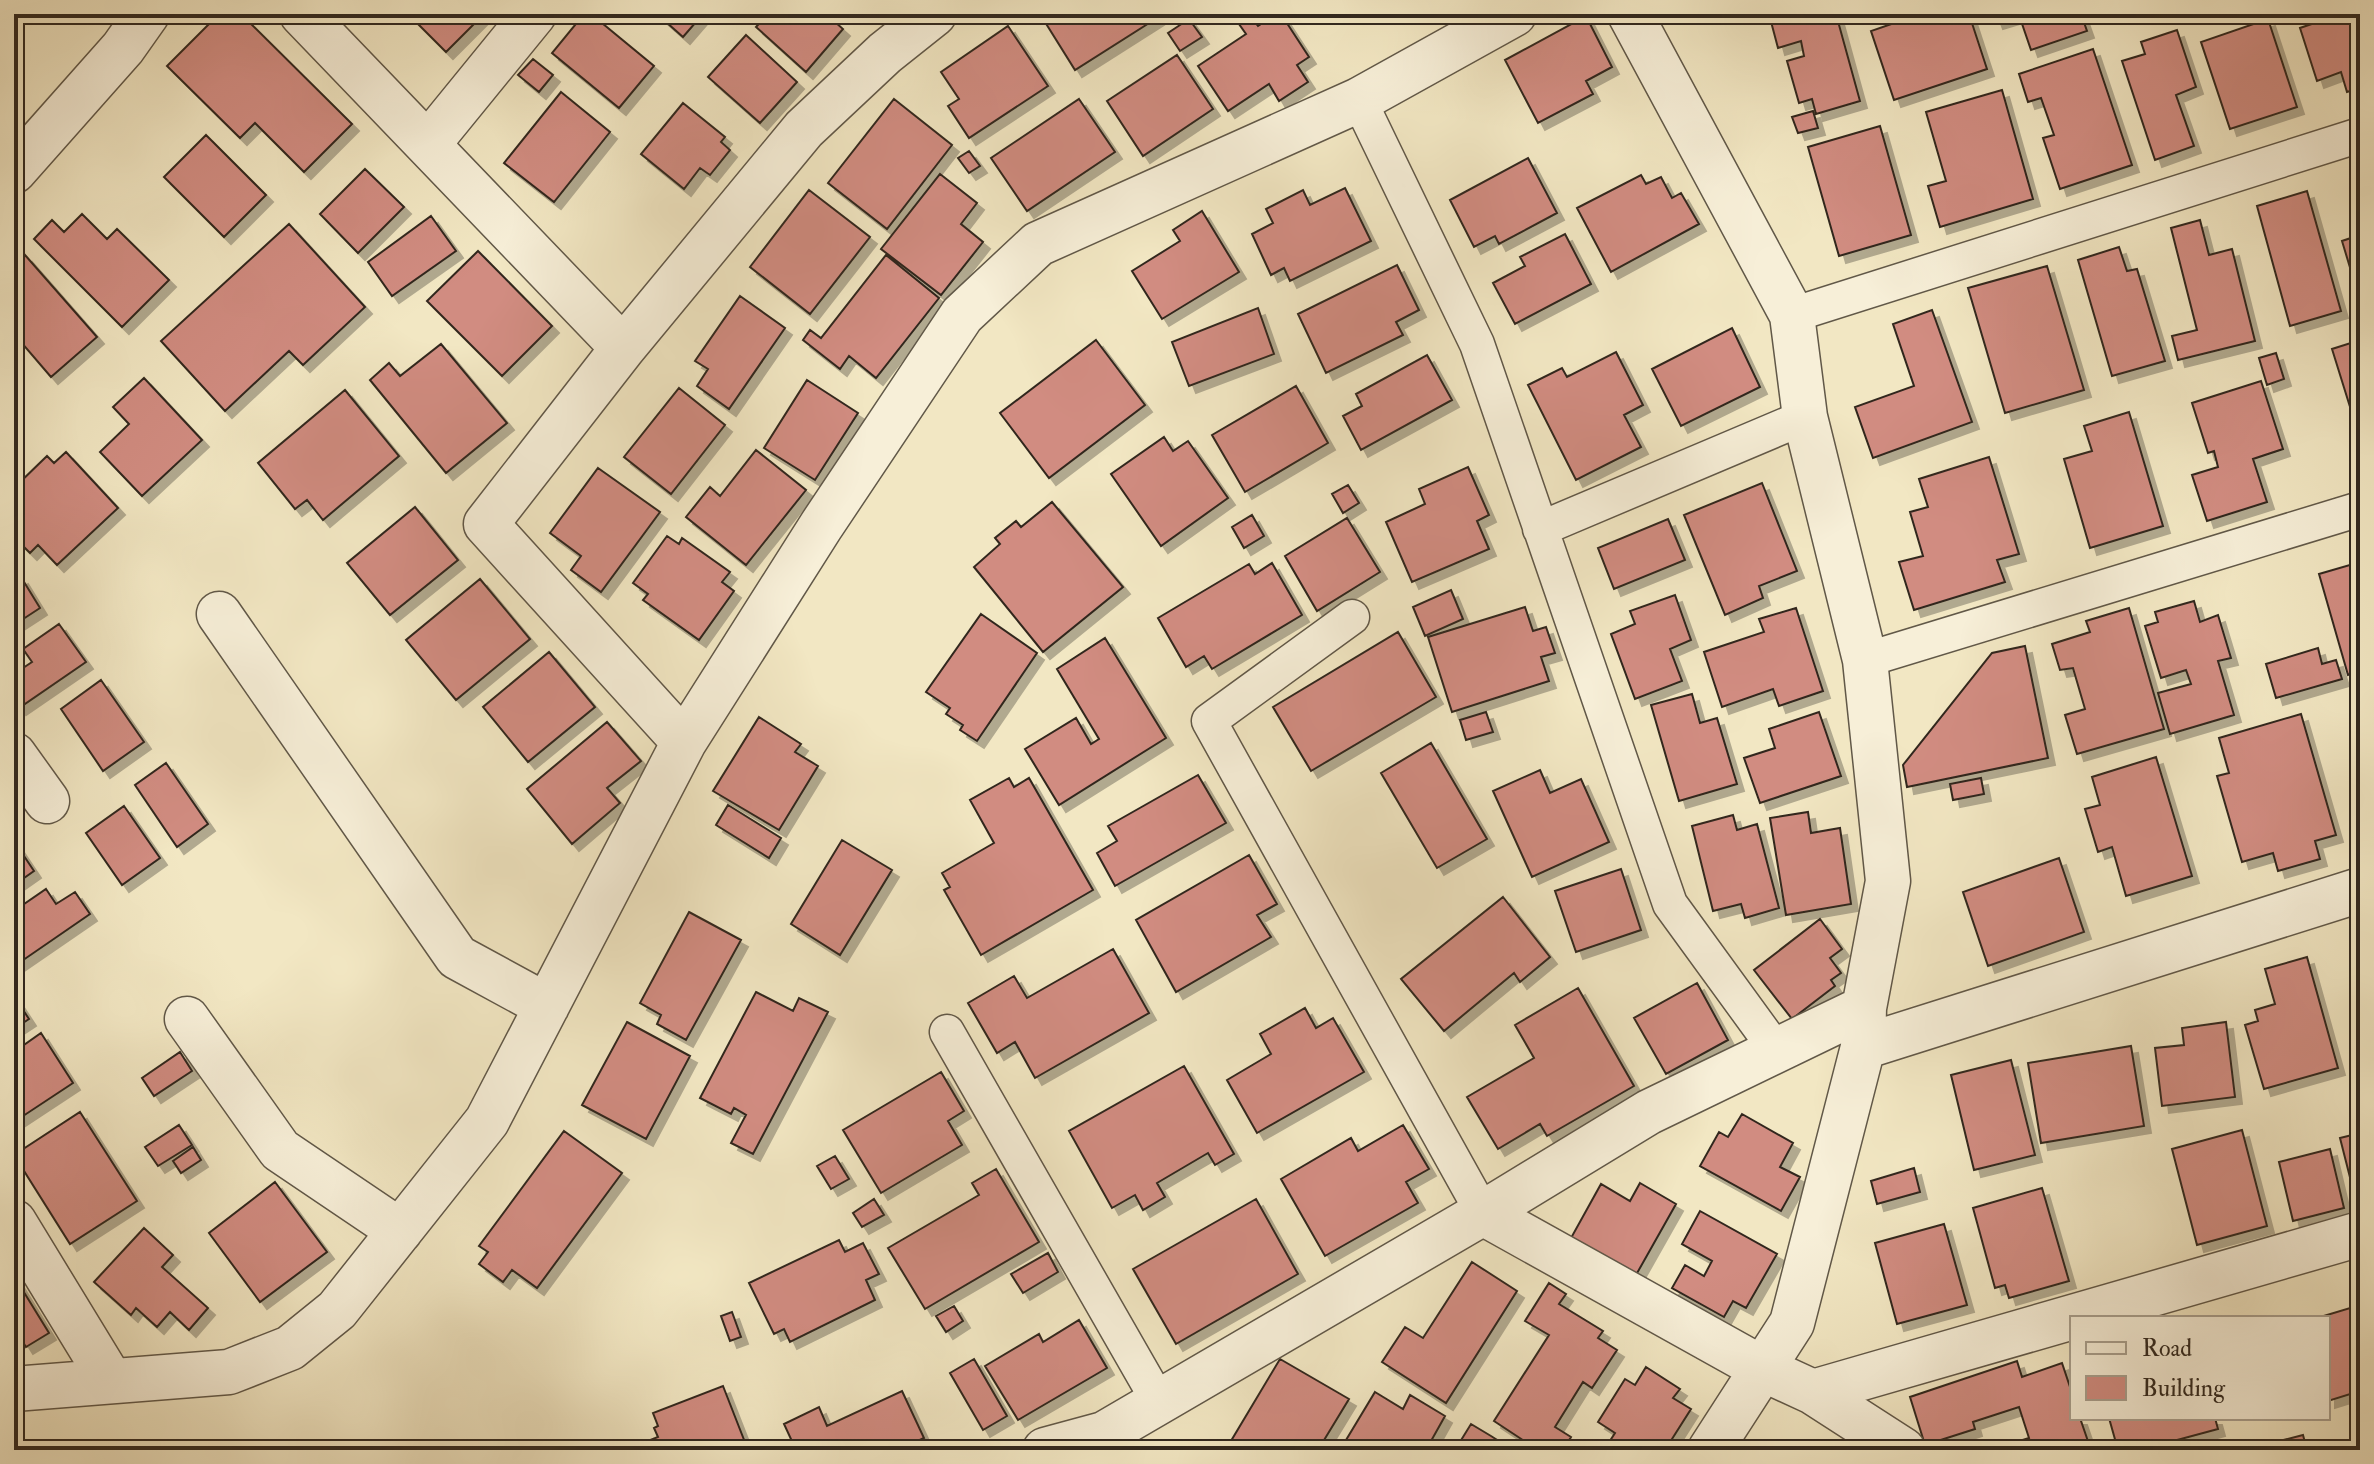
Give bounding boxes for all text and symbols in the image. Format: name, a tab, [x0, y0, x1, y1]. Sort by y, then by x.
legend	[2070, 1316, 2330, 1420]
text: Road	[2142, 1333, 2192, 1364]
text: Building	[2142, 1373, 2226, 1404]

